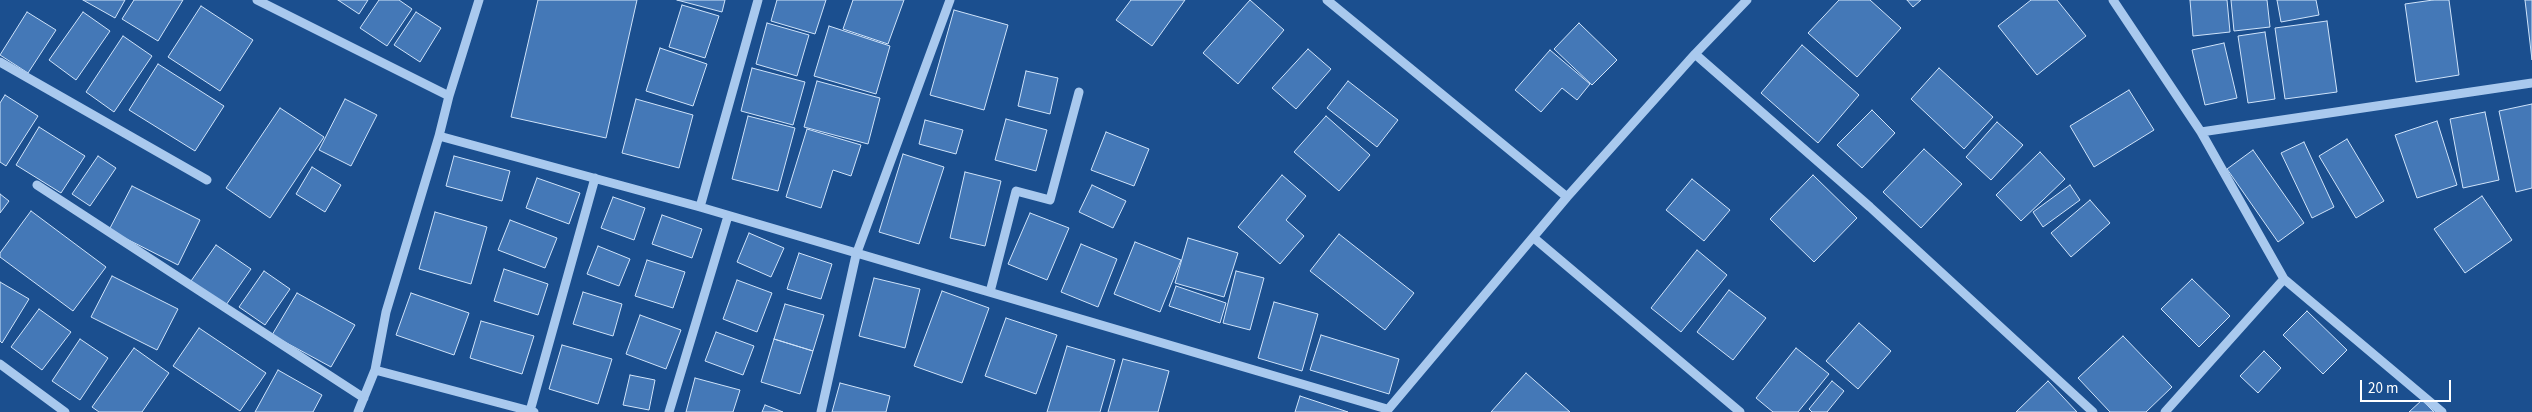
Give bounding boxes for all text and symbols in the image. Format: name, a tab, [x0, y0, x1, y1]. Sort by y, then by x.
scale bar	[2362, 370, 2453, 402]
text: 20 m	[2368, 378, 2398, 399]

